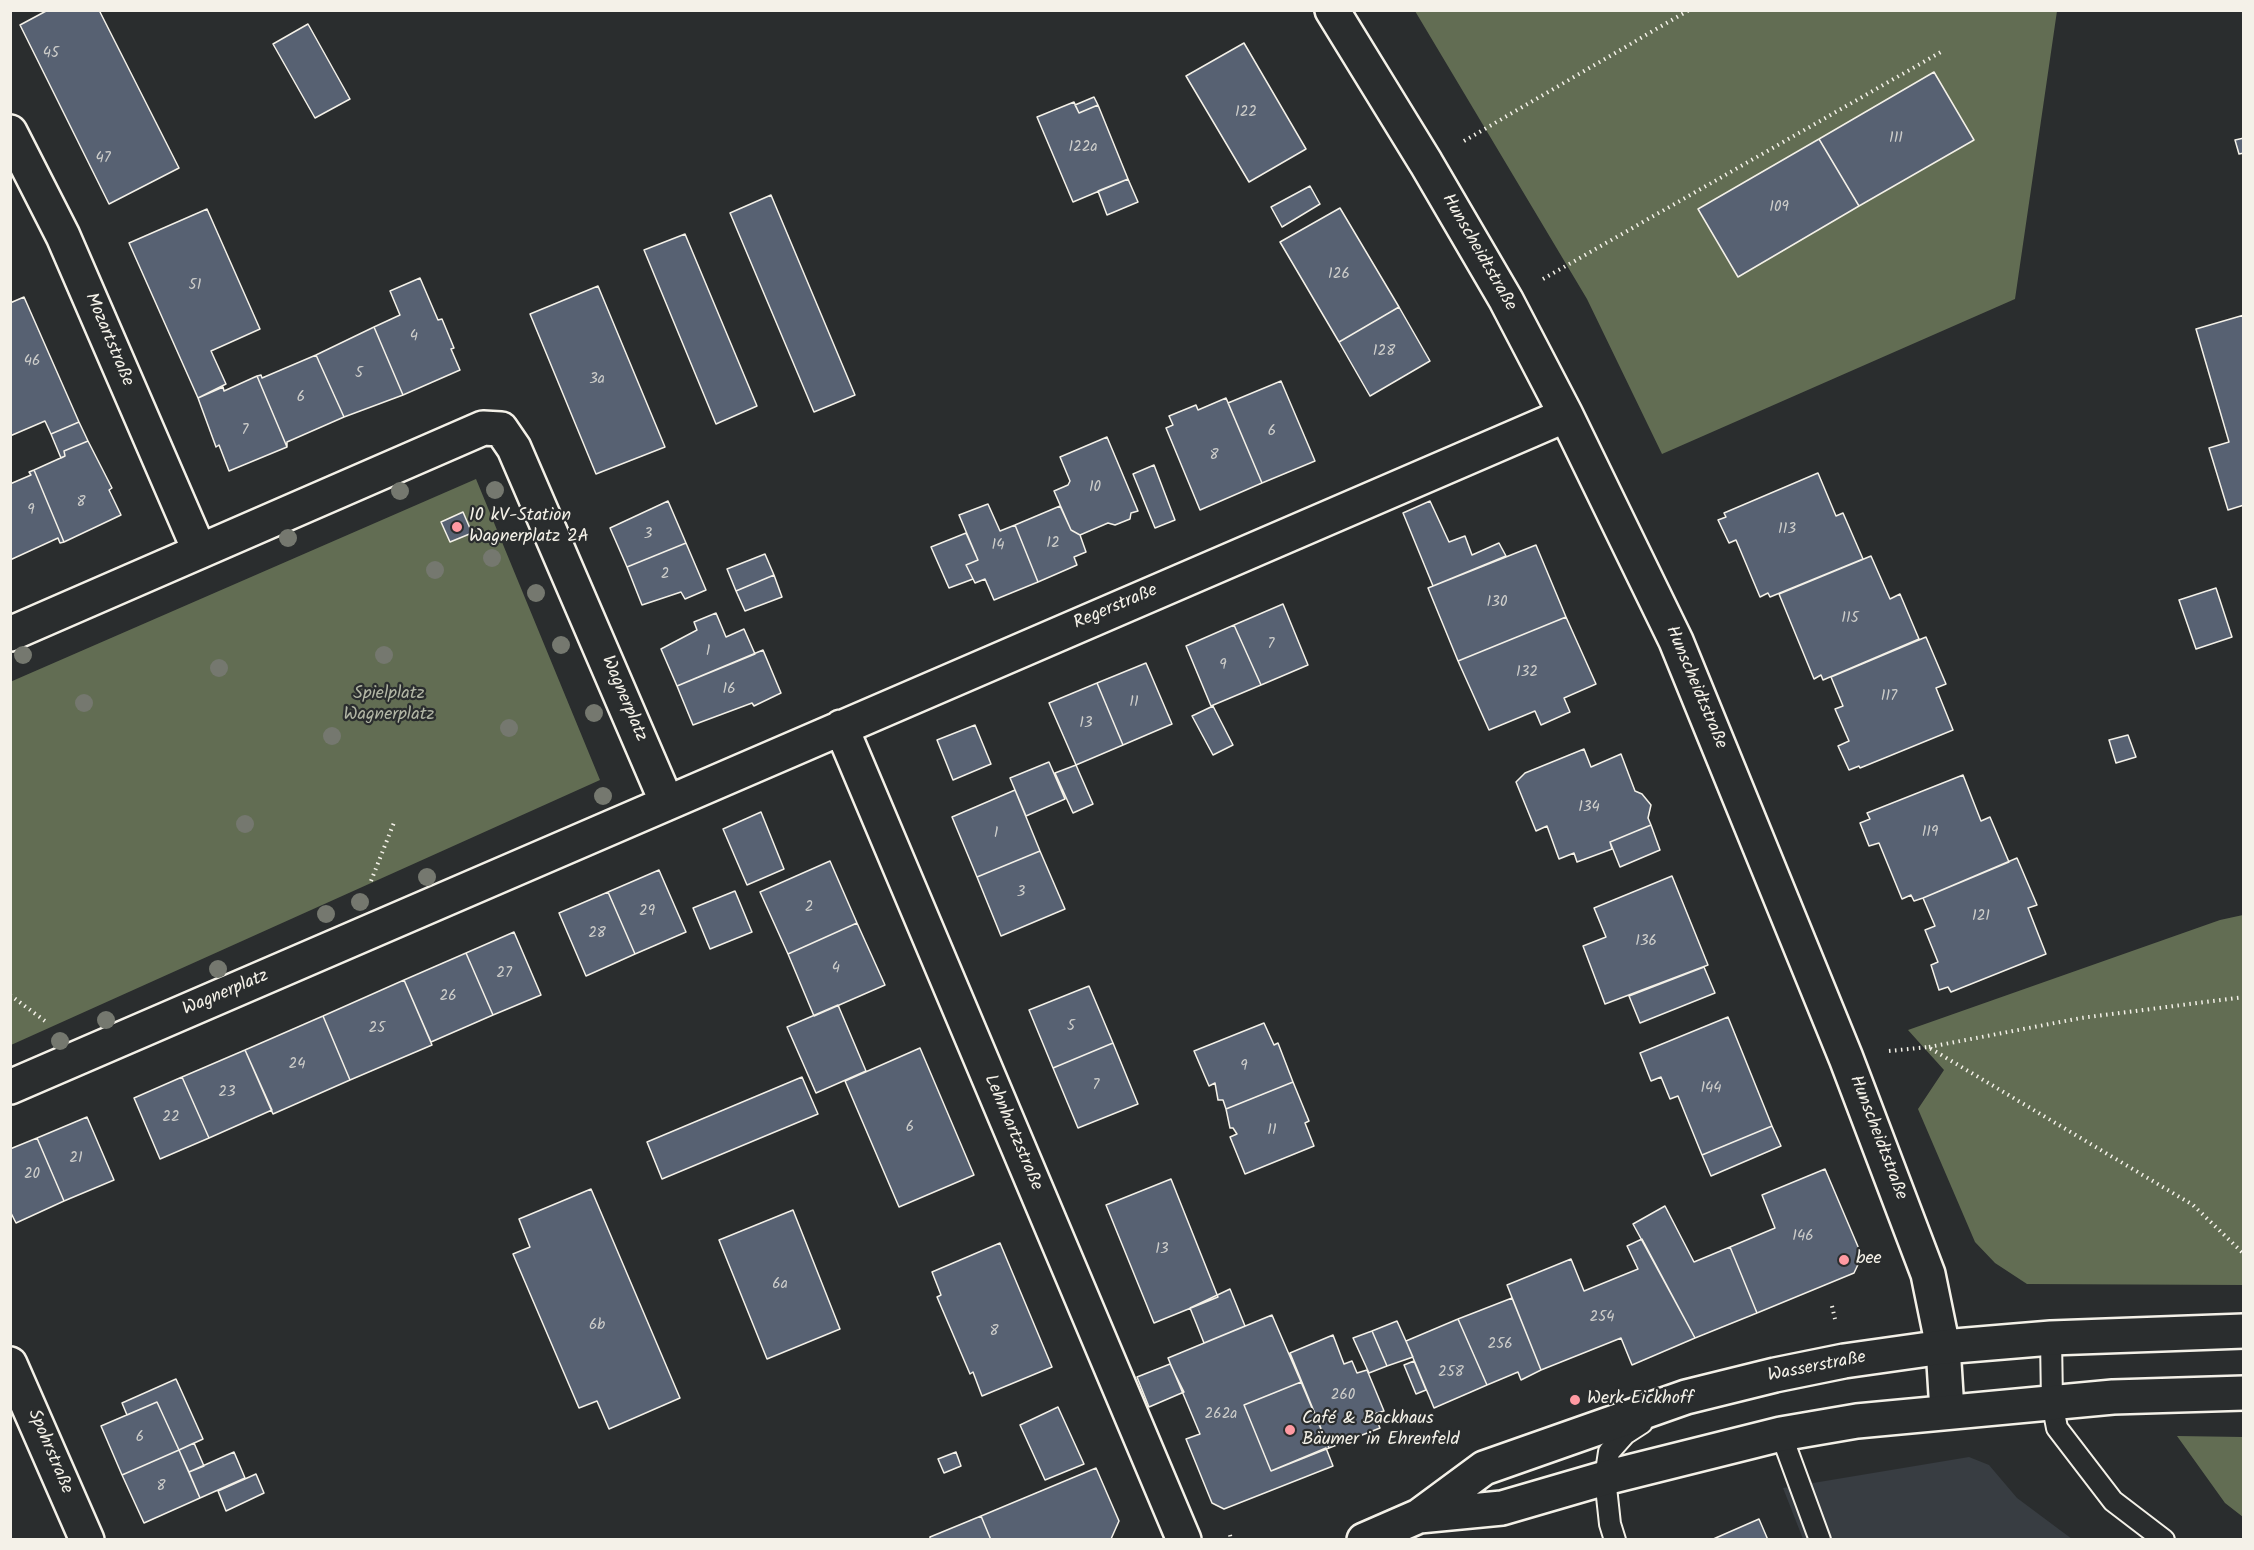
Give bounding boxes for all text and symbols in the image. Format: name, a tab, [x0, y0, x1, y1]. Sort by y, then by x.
house number: 45	[43, 45, 59, 63]
house number: 122	[1235, 104, 1257, 122]
house number: 111	[1889, 130, 1903, 148]
house number: 122a	[1068, 139, 1098, 157]
house number: 47	[95, 150, 111, 168]
street label: Hunscheidtstraße	[1436, 191, 1520, 315]
house number: 109	[1769, 199, 1789, 217]
house number: 126	[1328, 266, 1350, 284]
house number: 51	[189, 277, 201, 295]
street label: Mozartstraße	[79, 290, 137, 390]
house number: 4	[410, 328, 418, 346]
house number: 128	[1373, 343, 1395, 361]
house number: 46	[24, 353, 40, 371]
house number: 5	[355, 365, 363, 383]
house number: 3a	[589, 371, 605, 389]
house number: 6	[297, 389, 305, 407]
house number: 7	[242, 422, 248, 440]
house number: 6	[1268, 423, 1276, 441]
house number: 8	[1209, 447, 1219, 465]
house number: 10	[1089, 479, 1101, 497]
house number: 8	[76, 494, 86, 512]
house number: 9	[27, 502, 35, 520]
place label: 10 kV-Station Wagnerplatz 2A	[469, 506, 589, 548]
marker: 10 kV-Station Wagnerplatz 2A	[450, 520, 464, 534]
house number: 113	[1778, 521, 1796, 539]
house number: 3	[644, 526, 652, 544]
house number: 12	[1046, 535, 1060, 553]
house number: 14	[992, 537, 1004, 555]
house number: 2	[661, 566, 669, 584]
street label: Regerstraße	[1071, 581, 1161, 635]
house number: 130	[1487, 594, 1507, 612]
house number: 115	[1841, 610, 1859, 628]
street label: Hunscheidtstraße	[1659, 623, 1731, 753]
house number: 7	[1268, 636, 1274, 654]
house number: 1	[706, 643, 710, 661]
street label: Wagnerplatz	[595, 653, 651, 745]
house number: 9	[1219, 657, 1227, 675]
house number: 132	[1516, 664, 1538, 682]
house number: 16	[722, 681, 736, 699]
park label: Spielplatz Wagnerplatz	[343, 684, 435, 726]
house number: 117	[1881, 688, 1897, 706]
house number: 11	[1129, 694, 1139, 712]
house number: 13	[1079, 715, 1093, 733]
house number: 134	[1578, 799, 1600, 817]
house number: 119	[1922, 824, 1938, 842]
house number: 1	[994, 825, 998, 843]
house number: 3	[1017, 884, 1025, 902]
house number: 2	[805, 899, 813, 917]
house number: 29	[639, 903, 655, 921]
house number: 121	[1972, 908, 1990, 926]
house number: 28	[588, 925, 606, 943]
house number: 136	[1635, 933, 1657, 951]
house number: 4	[832, 960, 840, 978]
house number: 27	[496, 965, 512, 983]
street label: Wagnerplatz	[180, 966, 272, 1022]
house number: 26	[439, 988, 457, 1006]
house number: 5	[1067, 1018, 1075, 1036]
house number: 25	[369, 1020, 385, 1038]
house number: 24	[289, 1056, 305, 1074]
house number: 9	[1240, 1058, 1248, 1076]
street label: Lehnhartzstraße	[978, 1072, 1046, 1194]
street label: Hunscheidtstraße	[1843, 1073, 1911, 1203]
house number: 7	[1093, 1077, 1099, 1095]
house number: 144	[1700, 1080, 1722, 1098]
house number: 23	[218, 1084, 236, 1102]
house number: 22	[162, 1109, 180, 1127]
house number: 6	[906, 1119, 914, 1137]
house number: 11	[1267, 1122, 1277, 1140]
house number: 21	[69, 1150, 83, 1168]
house number: 20	[24, 1166, 40, 1184]
house number: 146	[1792, 1228, 1814, 1246]
house number: 13	[1155, 1241, 1169, 1259]
place label: bee	[1856, 1249, 1882, 1271]
marker: bee	[1837, 1253, 1851, 1267]
house number: 6a	[772, 1276, 788, 1294]
house number: 254	[1589, 1309, 1615, 1327]
house number: 6b	[589, 1317, 605, 1335]
house number: 8	[989, 1323, 999, 1341]
house number: 256	[1487, 1336, 1513, 1354]
street label: Wasserstraße	[1766, 1348, 1868, 1388]
house number: 258	[1438, 1364, 1464, 1382]
house number: 260	[1331, 1387, 1355, 1405]
place label: Werk Eickhoff	[1587, 1389, 1693, 1411]
marker: Werk Eickhoff	[1568, 1393, 1582, 1407]
house number: 262a	[1205, 1406, 1237, 1424]
street label: Spohrstraße	[22, 1407, 76, 1497]
place label: Café & Backhaus Bäumer in Ehrenfeld	[1302, 1409, 1459, 1452]
marker: Café & Backhaus Bäumer in Ehrenfeld	[1283, 1423, 1297, 1437]
house number: 6	[136, 1429, 144, 1447]
house number: 8	[156, 1478, 166, 1496]

